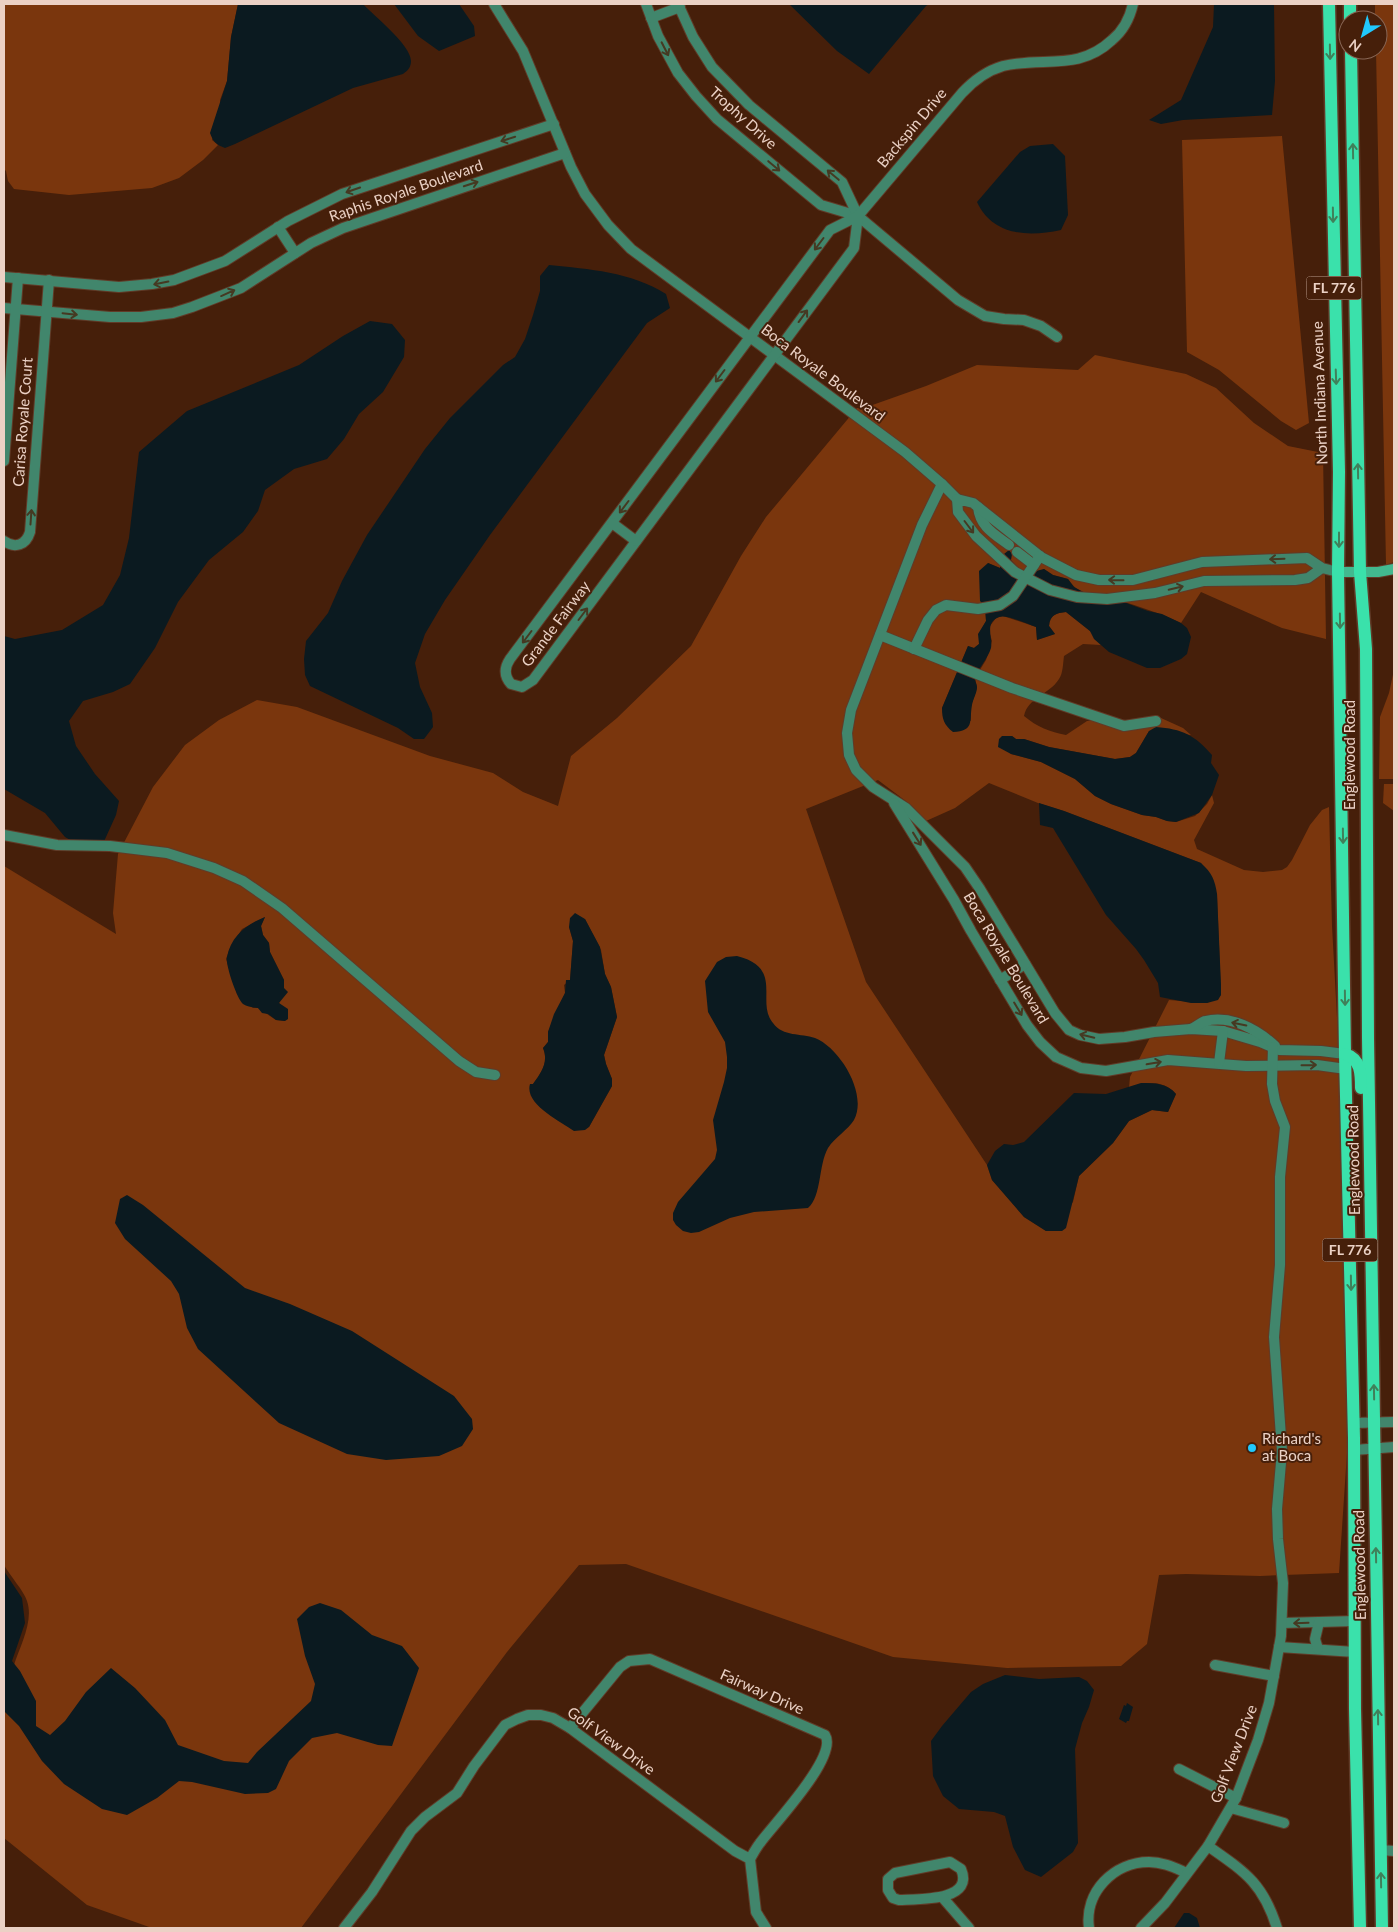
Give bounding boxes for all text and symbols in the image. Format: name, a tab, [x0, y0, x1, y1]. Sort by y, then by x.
north arrow	[1338, 10, 1388, 60]
text: N	[1345, 36, 1364, 56]
one-way arrow	[660, 41, 670, 56]
one-way arrow	[1325, 44, 1335, 60]
street label: Trophy Drive	[706, 82, 781, 152]
street label: Backspin Drive	[873, 84, 950, 171]
one-way arrow	[500, 135, 516, 144]
one-way arrow	[1348, 143, 1357, 159]
street label: Raphis Royale Boulevard	[326, 155, 485, 225]
one-way arrow	[768, 161, 781, 172]
one-way arrow	[827, 170, 840, 181]
one-way arrow	[463, 179, 478, 188]
one-way arrow	[346, 186, 362, 195]
one-way arrow	[1328, 206, 1338, 223]
one-way arrow	[814, 237, 824, 251]
road number: FL 776	[1306, 276, 1362, 300]
one-way arrow	[153, 278, 169, 288]
one-way arrow	[220, 288, 235, 298]
one-way arrow	[61, 309, 77, 319]
one-way arrow	[798, 309, 808, 323]
street label: Boca Royale Boulevard	[758, 320, 889, 425]
street label: North Indiana Avenue	[1307, 321, 1330, 465]
street label: Carisa Royale Court	[9, 356, 36, 487]
one-way arrow	[715, 369, 726, 382]
one-way arrow	[1331, 369, 1341, 385]
one-way arrow	[1353, 463, 1363, 480]
one-way arrow	[619, 500, 629, 514]
one-way arrow	[26, 509, 35, 525]
one-way arrow	[964, 520, 974, 534]
one-way arrow	[1334, 532, 1344, 548]
one-way arrow	[1269, 555, 1285, 564]
one-way arrow	[1109, 575, 1125, 585]
street label: Grande Fairway	[517, 577, 593, 670]
one-way arrow	[1168, 583, 1184, 592]
one-way arrow	[577, 608, 588, 621]
one-way arrow	[1335, 612, 1344, 628]
one-way arrow	[521, 630, 532, 643]
street label: Englewood Road	[1340, 700, 1358, 810]
one-way arrow	[1338, 827, 1348, 843]
one-way arrow	[912, 832, 922, 846]
street label: Boca Royale Boulevard	[960, 888, 1053, 1027]
one-way arrow	[1340, 990, 1350, 1006]
one-way arrow	[1013, 1001, 1023, 1015]
one-way arrow	[1231, 1019, 1247, 1028]
one-way arrow	[1080, 1031, 1096, 1041]
one-way arrow	[1145, 1057, 1161, 1067]
one-way arrow	[1301, 1060, 1317, 1070]
street label: Englewood Road	[1343, 1105, 1363, 1215]
road number: FL 776	[1322, 1238, 1378, 1262]
one-way arrow	[1346, 1275, 1355, 1291]
one-way arrow	[1369, 1384, 1378, 1400]
place label: Richard's at Boca	[1262, 1429, 1321, 1464]
marker: Richard's at Boca	[1246, 1442, 1258, 1454]
street label: Englewood Road	[1349, 1510, 1369, 1620]
one-way arrow	[1371, 1547, 1381, 1563]
one-way arrow	[1293, 1618, 1309, 1627]
street label: Fairway Drive	[718, 1665, 807, 1718]
street label: Golf View Drive	[564, 1702, 659, 1778]
street label: Golf View Drive	[1206, 1702, 1260, 1805]
one-way arrow	[1373, 1709, 1383, 1726]
one-way arrow	[1376, 1872, 1386, 1888]

